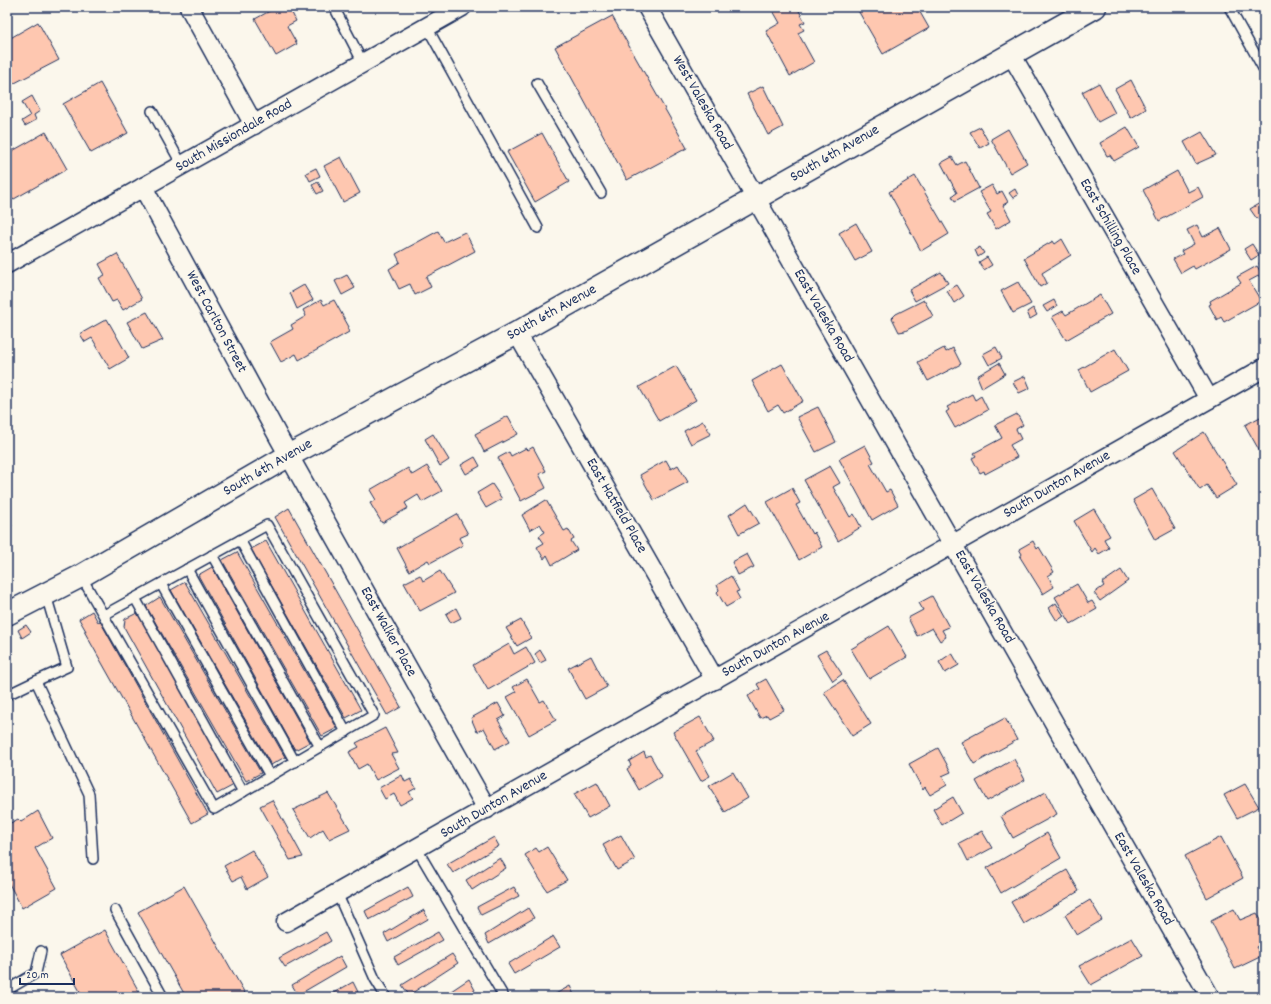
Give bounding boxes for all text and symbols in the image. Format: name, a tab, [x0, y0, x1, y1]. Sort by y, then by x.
street label: West Valeska Road	[666, 52, 738, 154]
street label: South Missiondale Road	[171, 94, 297, 178]
street label: South 6th Avenue	[786, 119, 884, 188]
street label: East Schilling Place	[1073, 175, 1147, 280]
street label: East Valeska Road	[787, 265, 859, 367]
street label: West Carlton Street	[180, 267, 252, 378]
street label: South 6th Avenue	[503, 279, 601, 347]
street label: South 6th Avenue	[219, 433, 317, 502]
street label: South Dunton Avenue	[999, 445, 1115, 525]
street label: East Hatfield Place	[580, 454, 652, 558]
street label: East Valeska Road	[948, 546, 1020, 648]
street label: East Walker Place	[354, 583, 422, 681]
street label: South Dunton Avenue	[718, 606, 834, 684]
street label: South Dunton Avenue	[436, 765, 552, 845]
street label: East Valeska Road	[1107, 828, 1179, 930]
scale bar	[20, 960, 74, 986]
text: 20 m	[26, 967, 49, 984]

